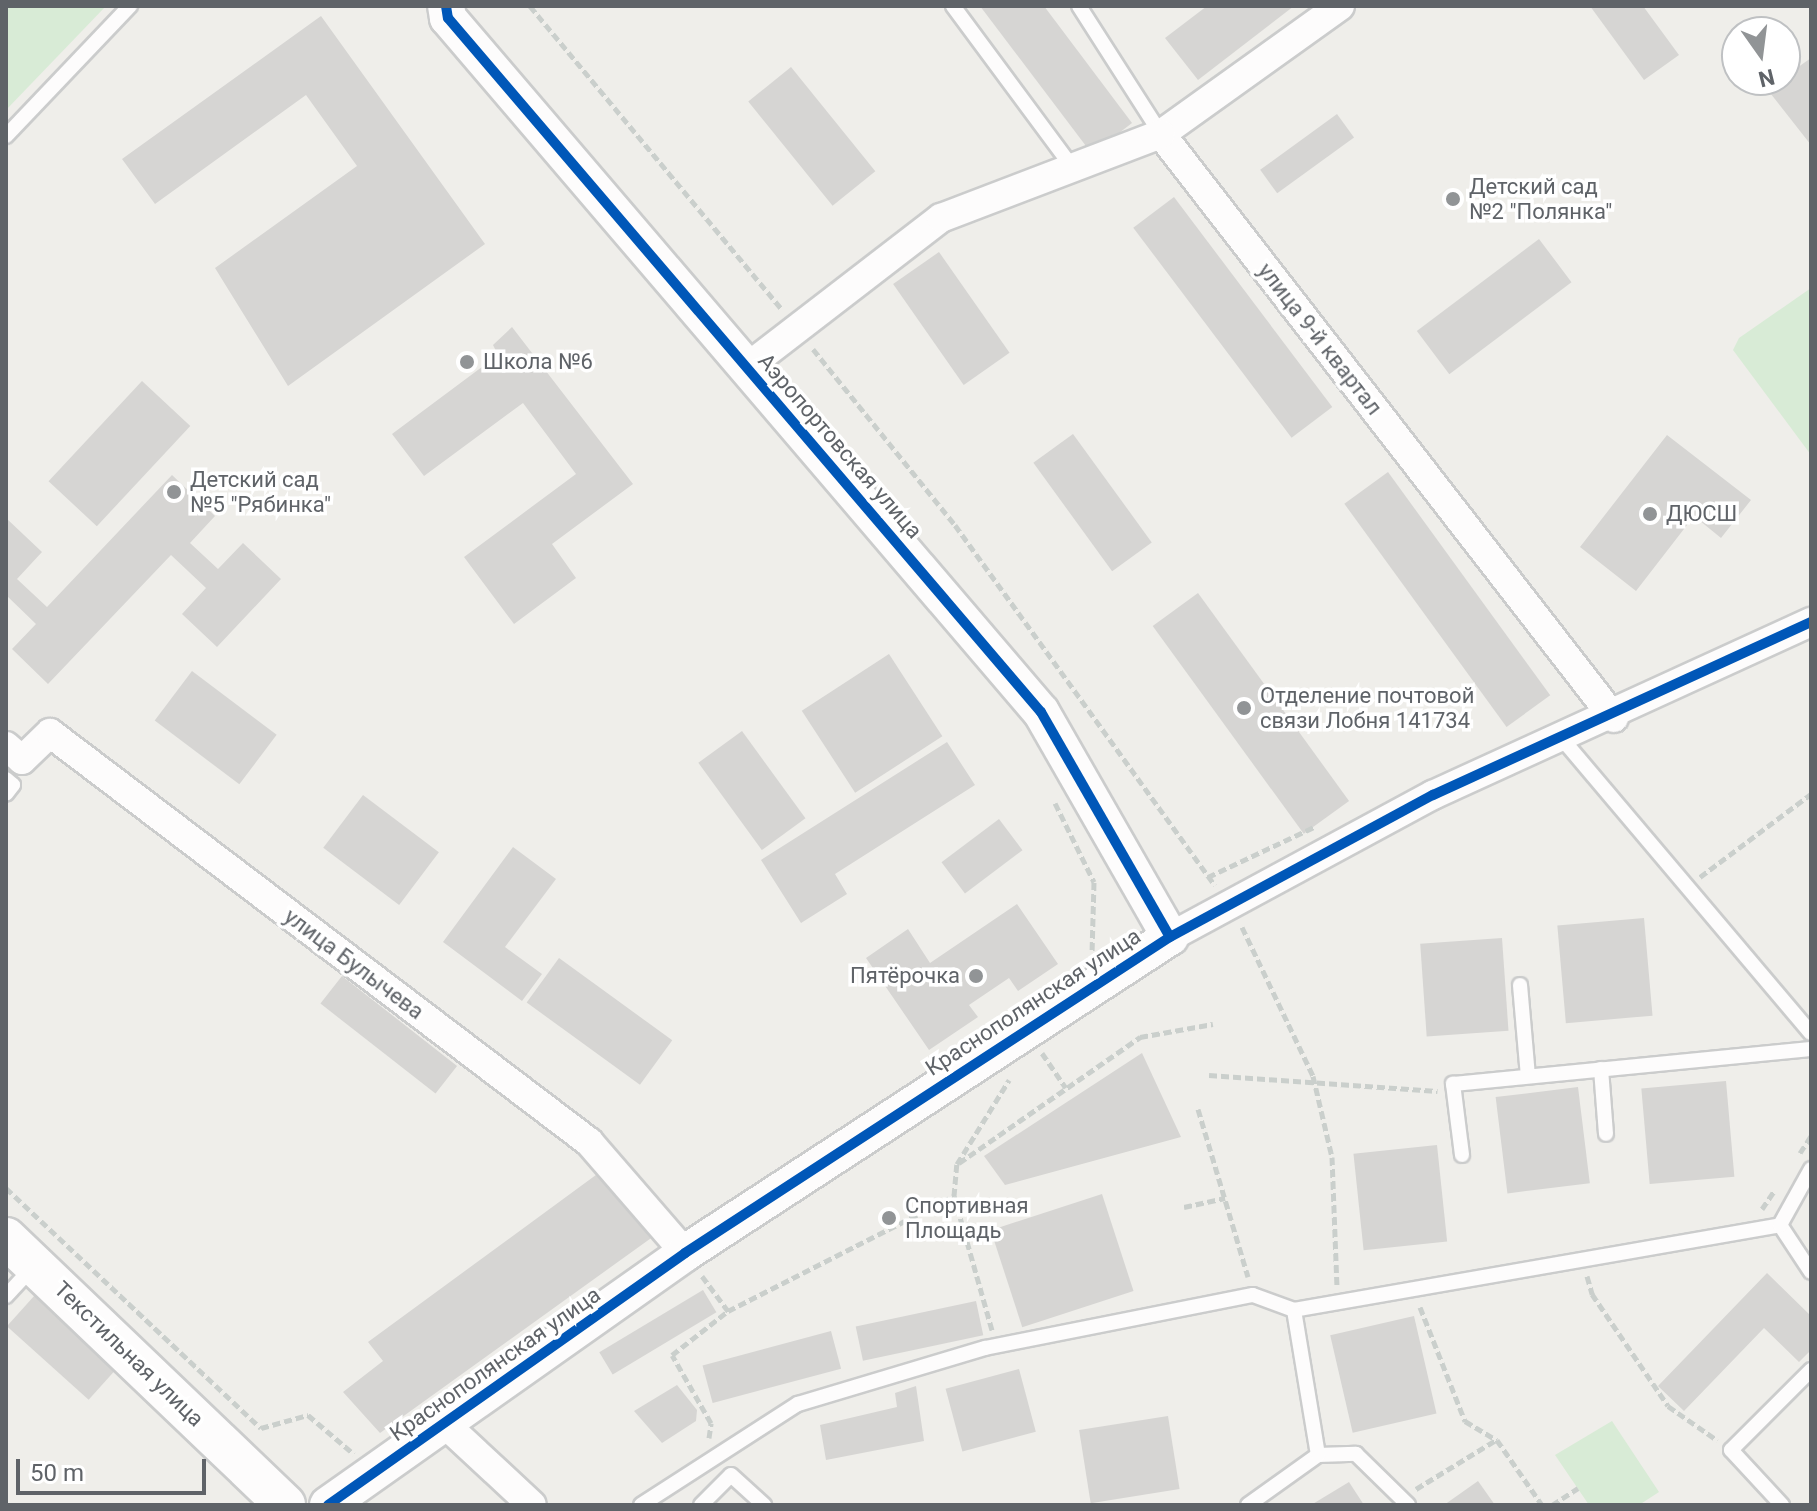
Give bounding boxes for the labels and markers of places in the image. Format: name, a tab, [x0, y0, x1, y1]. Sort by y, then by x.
place label: Детский сад №2 "Полянка"	[1469, 173, 1612, 224]
marker: Детский сад №2 "Полянка"	[1444, 190, 1462, 208]
place label: Школа №6	[483, 349, 593, 375]
marker: Школа №6	[458, 353, 476, 371]
place label: Детский сад №5 "Рябинка"	[190, 466, 331, 518]
marker: Детский сад №5 "Рябинка"	[165, 483, 183, 501]
place label: ДЮСШ	[1666, 501, 1737, 527]
marker: ДЮСШ	[1641, 505, 1659, 523]
place label: Отделение почтовой связи Лобня 141734	[1260, 682, 1474, 734]
marker: Отделение почтовой связи Лобня 141734	[1235, 699, 1253, 717]
place label: Пятёрочка	[850, 963, 960, 989]
marker: Пятёрочка	[967, 967, 985, 985]
place label: Спортивная Площадь	[905, 1192, 1029, 1244]
marker: Спортивная Площадь	[880, 1209, 898, 1227]

